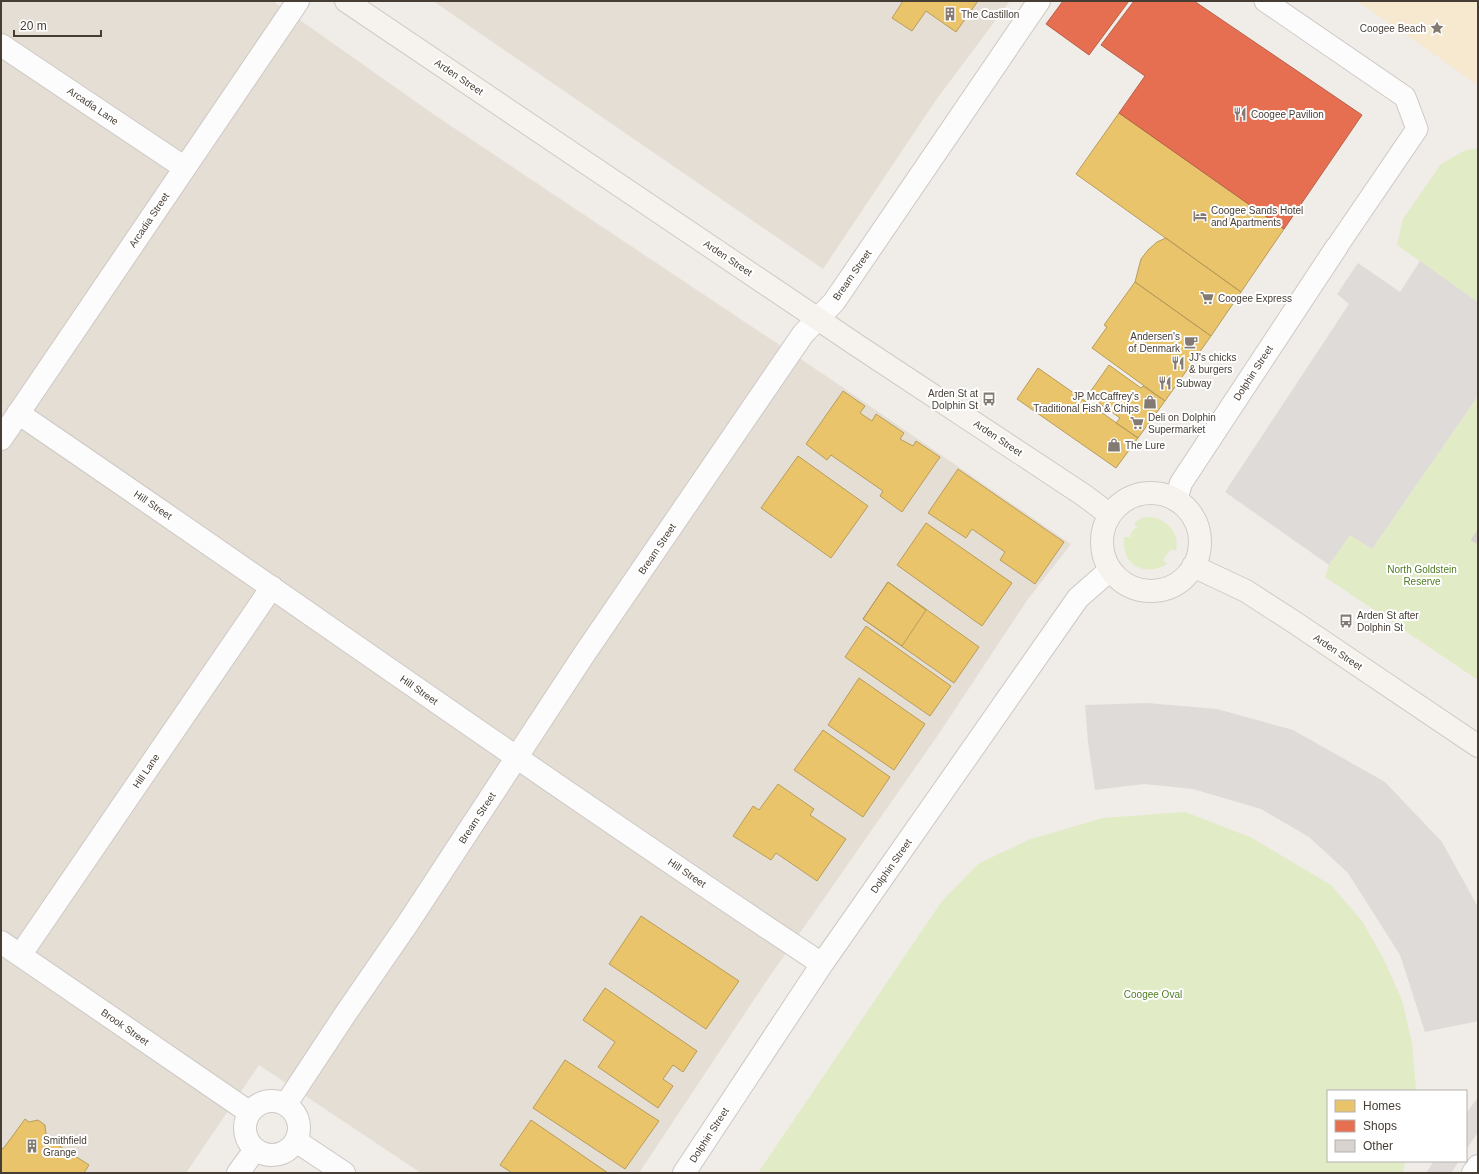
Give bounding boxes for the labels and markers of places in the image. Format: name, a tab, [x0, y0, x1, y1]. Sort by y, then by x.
building icon: The Castillon	[942, 6, 958, 22]
place label: The Castillon	[961, 9, 1019, 20]
place icon: Coogee Beach	[1429, 20, 1445, 36]
place label: Coogee Beach	[1360, 23, 1426, 34]
restaurant icon: Coogee Pavilion	[1232, 106, 1248, 122]
place label: Coogee Pavilion	[1251, 109, 1324, 120]
place label: Coogee Sands Hotel and Apartments	[1211, 205, 1303, 228]
hotel icon: Coogee Sands Hotel and Apartments	[1192, 208, 1208, 224]
supermarket icon: Coogee Express	[1199, 290, 1215, 306]
place label: Coogee Express	[1218, 293, 1292, 304]
place label: Andersen's of Denmark	[1128, 331, 1181, 354]
cafe icon: Andersen's of Denmark	[1183, 334, 1199, 350]
place label: JJ's chicks & burgers	[1189, 352, 1236, 375]
restaurant icon: JJ's chicks & burgers	[1170, 355, 1186, 371]
restaurant icon: Subway	[1157, 375, 1173, 391]
place label: Subway	[1176, 378, 1212, 389]
place label: Arden St at Dolphin St	[928, 388, 978, 411]
bus stop icon: Arden St at Dolphin St	[981, 391, 997, 407]
place label: JP McCaffrey's Traditional Fish & Chips	[1033, 391, 1139, 414]
shop icon: JP McCaffrey's Traditional Fish & Chips	[1142, 394, 1158, 410]
place label: Deli on Dolphin Supermarket	[1148, 412, 1216, 435]
supermarket icon: Deli on Dolphin Supermarket	[1129, 415, 1145, 431]
shop icon: The Lure	[1106, 437, 1122, 453]
place label: The Lure	[1125, 440, 1165, 451]
place label: Arden St after Dolphin St	[1357, 610, 1419, 633]
bus stop icon: Arden St after Dolphin St	[1338, 613, 1354, 629]
place label: Smithfield Grange	[43, 1135, 87, 1158]
building icon: Smithfield Grange	[24, 1138, 40, 1154]

